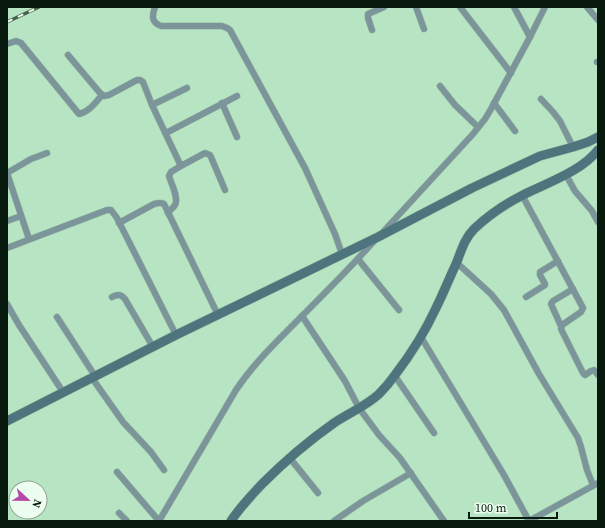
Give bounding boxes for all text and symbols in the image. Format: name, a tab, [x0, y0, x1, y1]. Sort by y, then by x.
north arrow	[8, 480, 48, 520]
scale bar	[469, 494, 557, 520]
text: N	[28, 497, 45, 510]
text: 100 m	[475, 500, 507, 516]

